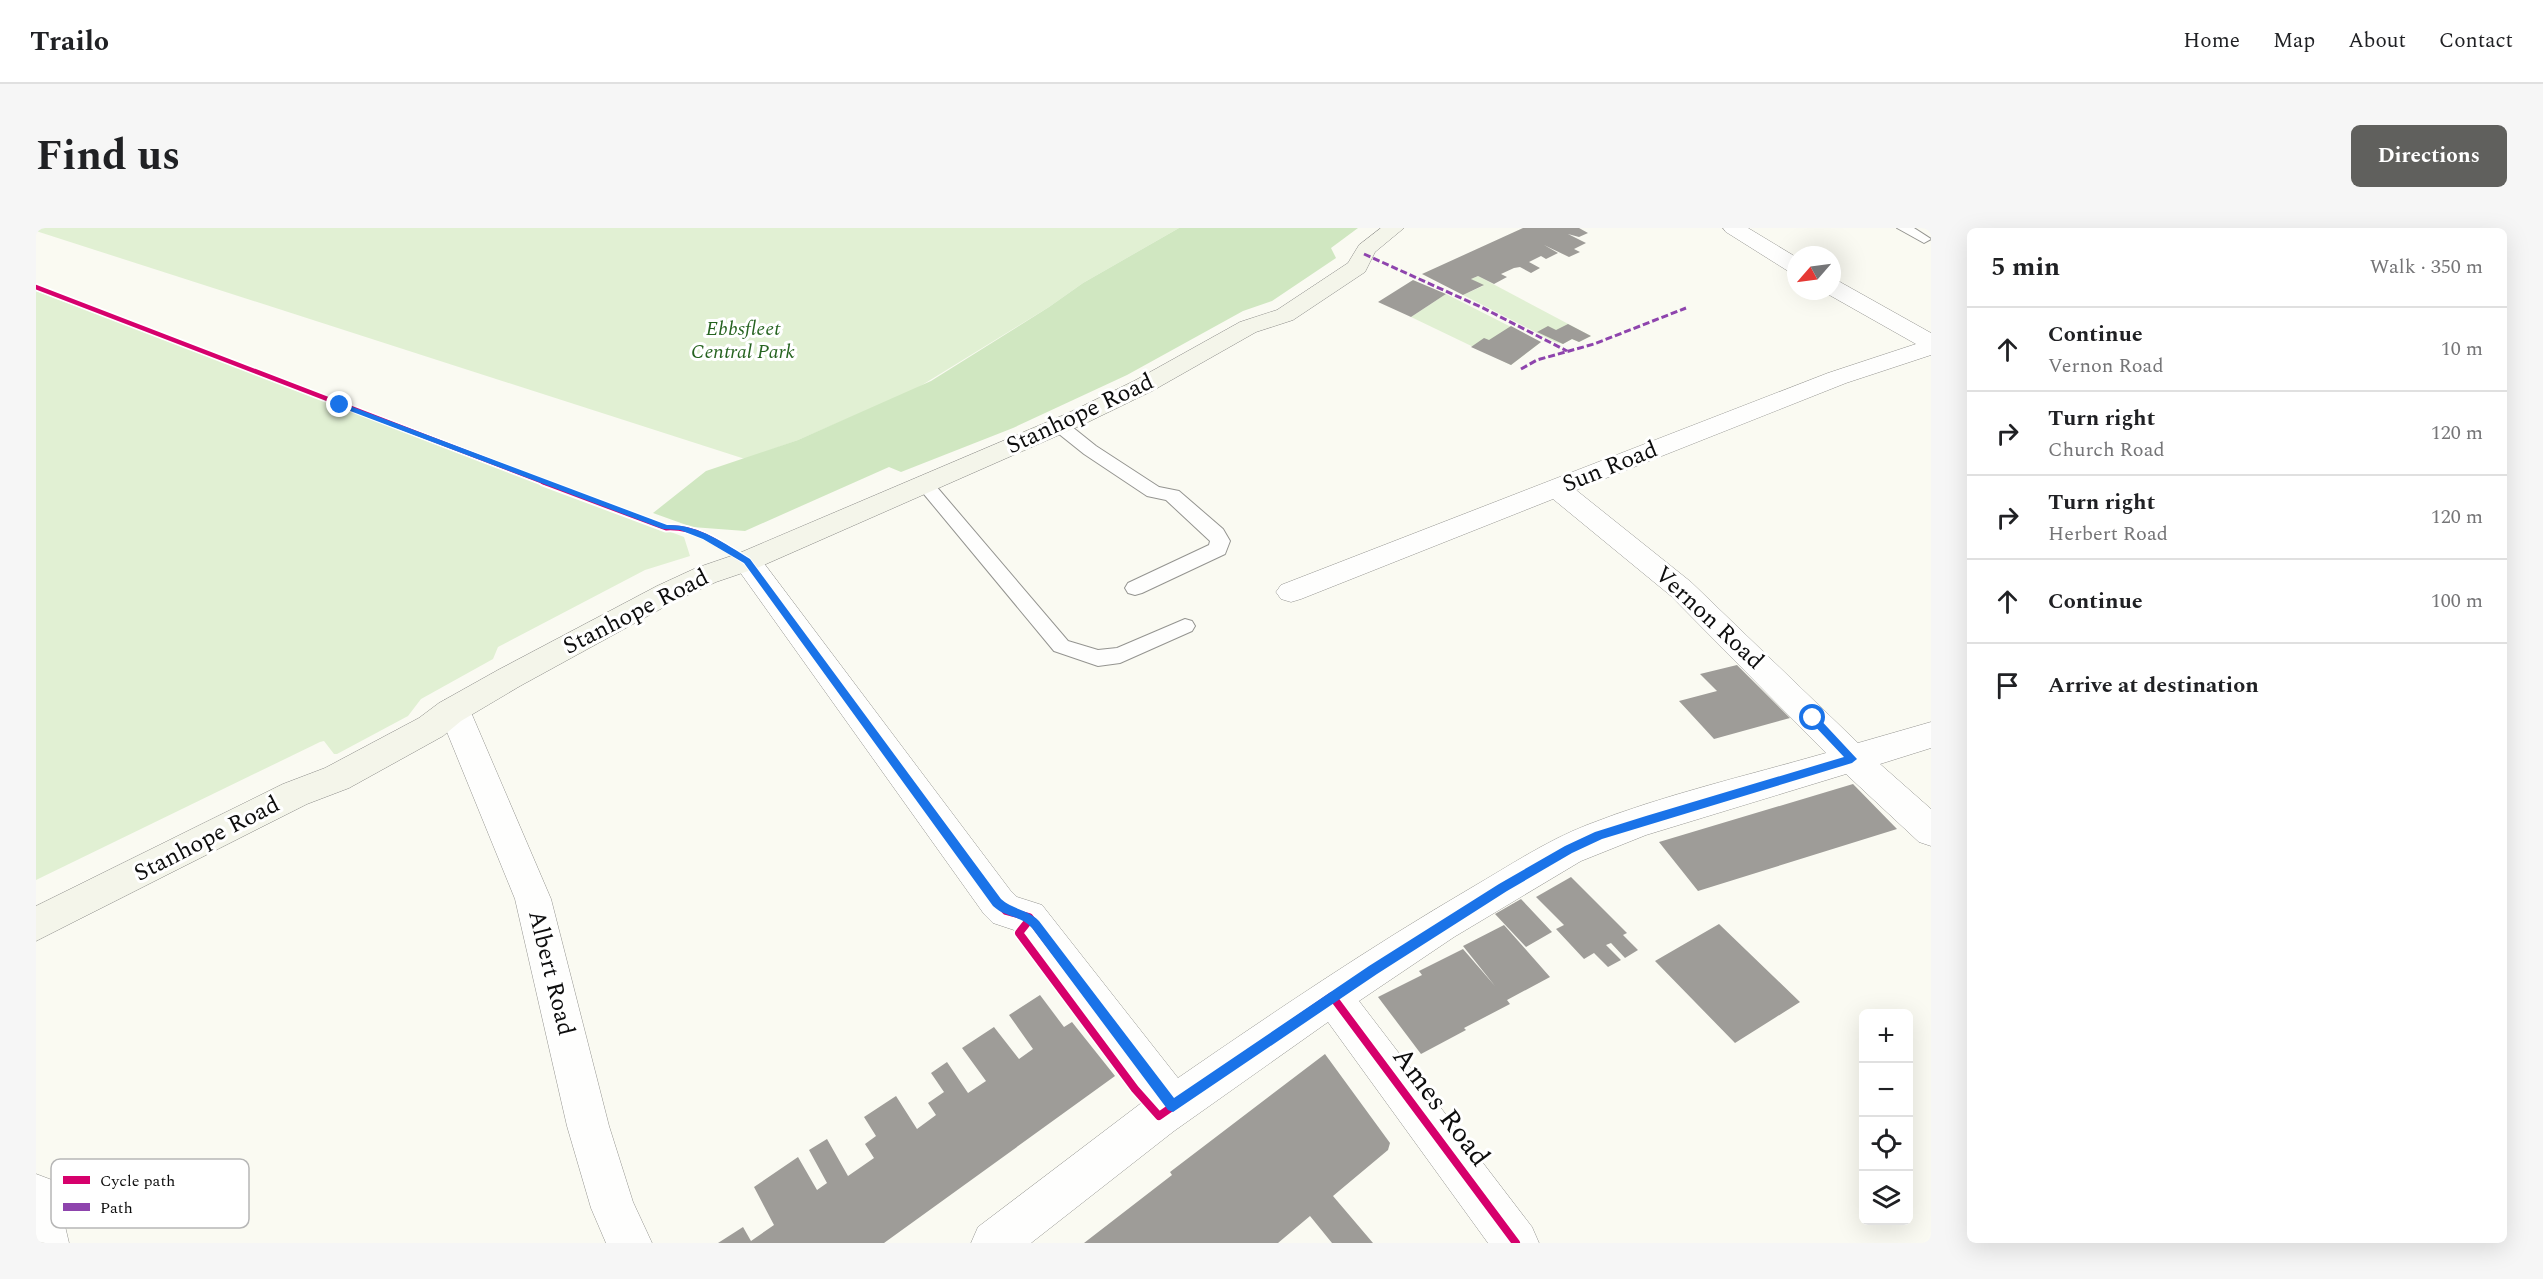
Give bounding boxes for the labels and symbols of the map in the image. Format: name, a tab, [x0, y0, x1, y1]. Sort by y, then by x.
north arrow	[1787, 246, 1841, 300]
park label: Ebbsfleet Central Park	[691, 314, 796, 367]
street label: Stanhope Road	[1000, 364, 1160, 464]
route end	[326, 391, 352, 417]
street label: Sun Road	[1557, 432, 1663, 502]
street label: Vernon Road	[1646, 558, 1772, 678]
street label: Stanhope Road	[557, 560, 715, 664]
route start	[1799, 704, 1825, 730]
street label: Stanhope Road	[128, 787, 286, 891]
street label: Albert Road	[518, 906, 584, 1040]
street label: Ames Road	[1381, 1038, 1501, 1176]
legend	[51, 1159, 249, 1228]
text: Cycle path	[100, 1169, 175, 1193]
text: Path	[100, 1196, 133, 1220]

